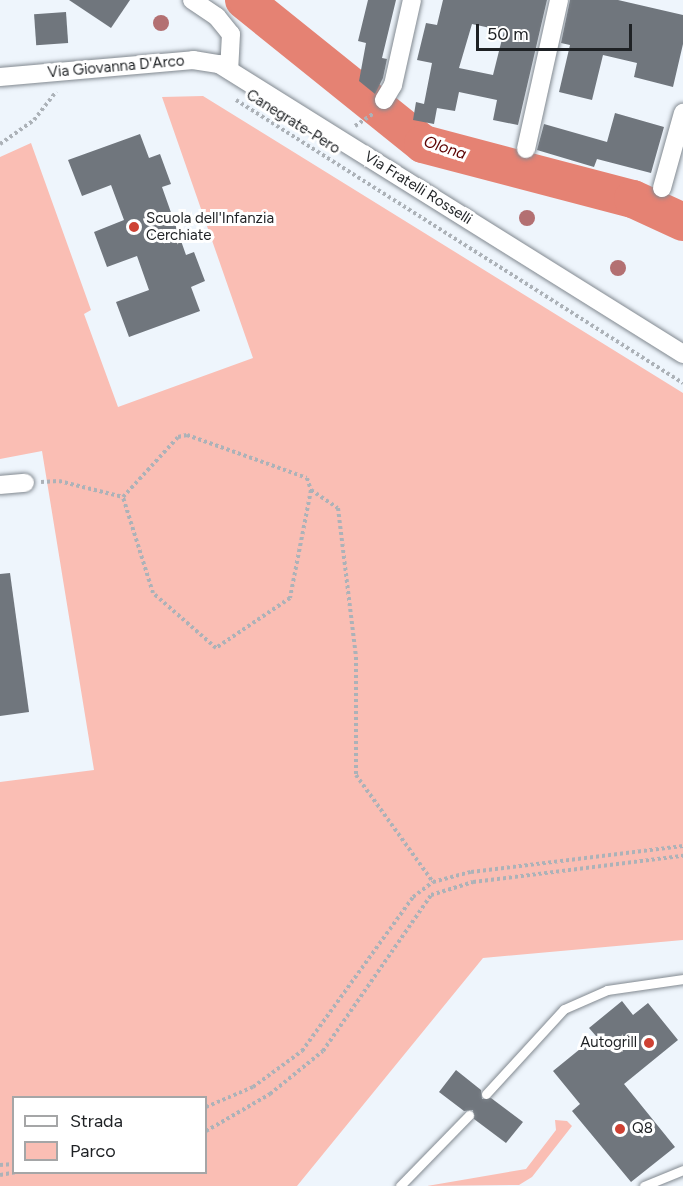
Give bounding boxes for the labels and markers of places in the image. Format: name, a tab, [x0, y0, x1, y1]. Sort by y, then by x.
place label: Scuola dell'Infanzia Cerchiate	[146, 209, 274, 244]
marker: Scuola dell'Infanzia Cerchiate	[127, 220, 141, 234]
place label: Autogrill	[580, 1034, 637, 1052]
marker: Autogrill	[642, 1036, 656, 1050]
place label: Q8	[632, 1120, 653, 1138]
marker: Q8	[613, 1122, 627, 1136]

